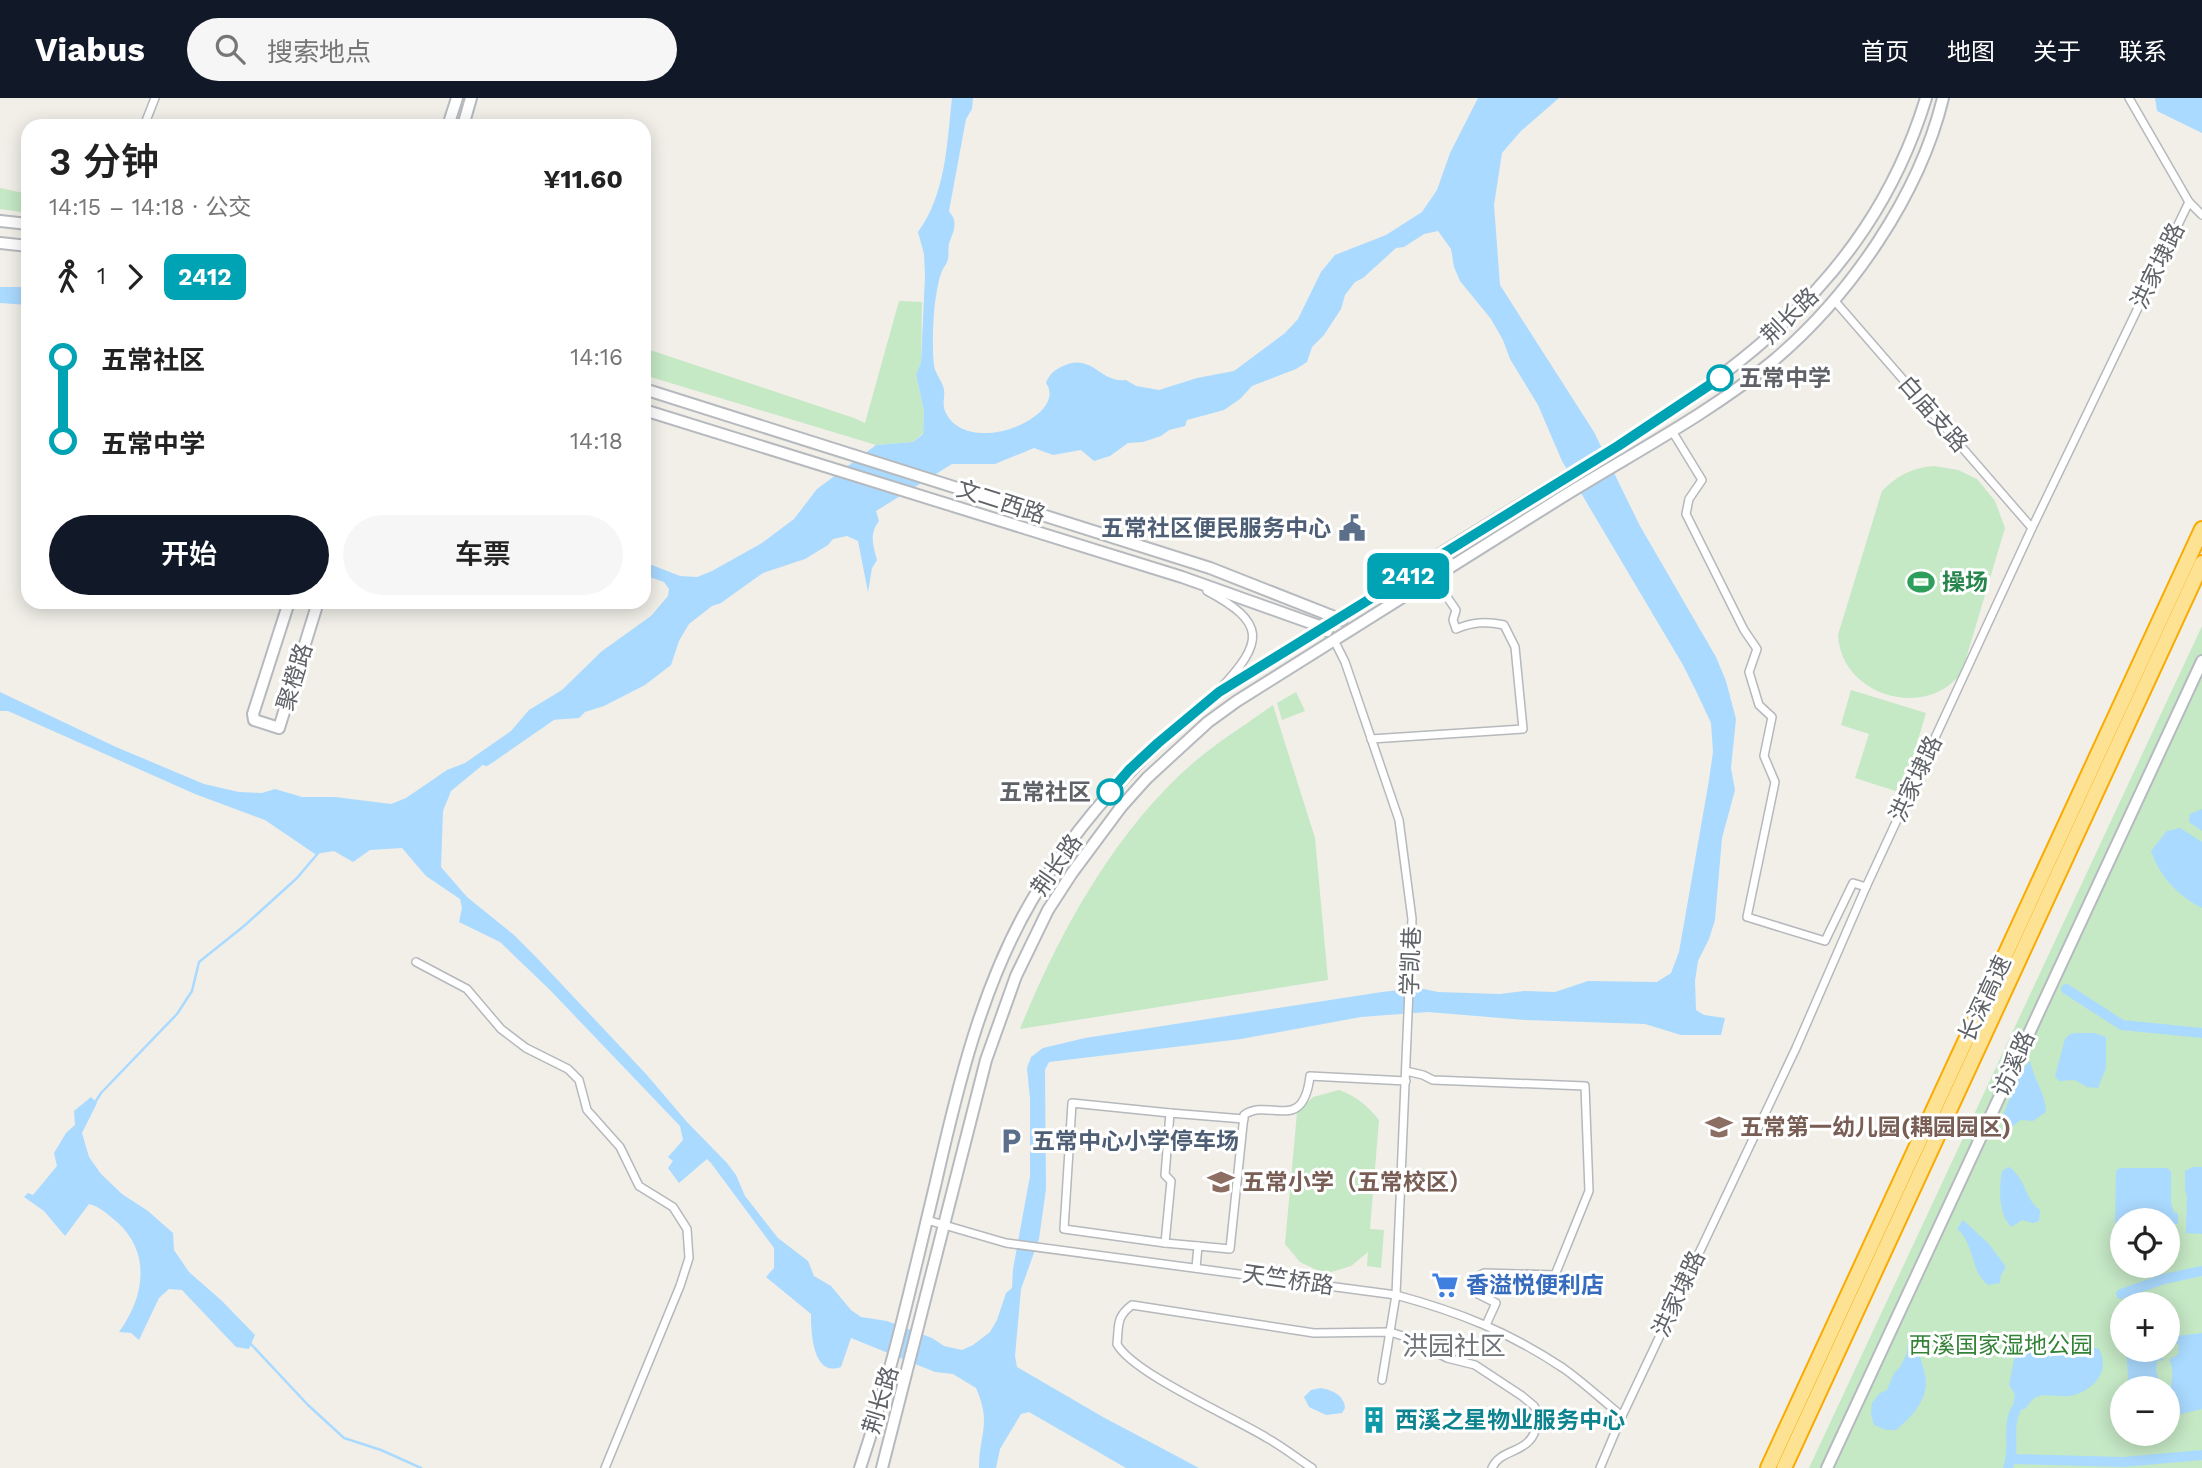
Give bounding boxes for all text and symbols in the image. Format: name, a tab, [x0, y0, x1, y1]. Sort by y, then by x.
search box	[187, 18, 677, 81]
text: Viabus	[35, 30, 145, 69]
icon: search	[211, 30, 249, 68]
text: 搜索地点	[267, 37, 371, 67]
text: 首页	[1861, 38, 1909, 66]
text: 地图	[1947, 38, 1995, 66]
text: 关于	[2033, 38, 2081, 66]
text: 联系	[2119, 38, 2167, 66]
text: 3 分钟	[49, 140, 159, 184]
text: ¥11.60	[543, 164, 623, 194]
text: 14:15 – 14:18 · 公交	[49, 194, 252, 221]
street label: 洪家埭路	[2126, 219, 2190, 313]
icon: walk	[49, 258, 87, 296]
icon: forward	[116, 258, 154, 296]
text: 1	[97, 263, 106, 290]
text: 2412	[178, 263, 232, 291]
street label: 荆长路	[1756, 282, 1824, 350]
text: 14:16	[570, 344, 623, 371]
text: 五常社区	[101, 345, 205, 375]
marker: 五常中学	[1707, 365, 1733, 391]
place label: 五常中学	[1739, 365, 1831, 392]
street label: 白庙支路	[1893, 370, 1973, 458]
text: 14:18	[570, 428, 623, 455]
text: 五常中学	[101, 429, 205, 459]
street label: 文二西路	[953, 475, 1049, 529]
public building icon: 五常社区便民服务中心	[1337, 513, 1367, 543]
button: 开始	[49, 515, 329, 595]
button: 车票	[343, 515, 623, 595]
place label: 五常社区便民服务中心	[1101, 515, 1331, 542]
line badge: 2412	[1359, 553, 1457, 599]
text: 2412	[1381, 562, 1435, 590]
sports icon: 操场	[1906, 567, 1936, 597]
place label: 操场	[1942, 569, 1988, 596]
street label: 聚橙路	[272, 640, 318, 714]
street label: 洪家埭路	[1884, 732, 1948, 826]
place label: 五常社区	[999, 779, 1091, 806]
marker: 五常社区	[1097, 779, 1123, 805]
street label: 荆长路	[1026, 829, 1088, 901]
street label: 学凯巷	[1396, 926, 1426, 996]
street label: 长深高速	[1953, 952, 2017, 1046]
street label: 访溪路	[1988, 1027, 2040, 1101]
school or university icon: 五常第一幼儿园(耦园园区)	[1704, 1112, 1734, 1142]
place label: 五常第一幼儿园(耦园园区)	[1740, 1114, 2011, 1141]
parking icon: 五常中心小学停车场	[996, 1126, 1026, 1156]
place label: 五常中心小学停车场	[1032, 1128, 1239, 1155]
school or university icon: 五常小学（五常校区）	[1206, 1167, 1236, 1197]
place label: 五常小学（五常校区）	[1242, 1169, 1472, 1196]
map controls	[2110, 1208, 2180, 1446]
button: locate	[2110, 1208, 2180, 1278]
street label: 洪家埭路	[1647, 1247, 1711, 1341]
street label: 天竺桥路	[1241, 1260, 1335, 1300]
supermarket icon: 香溢悦便利店	[1430, 1270, 1460, 1300]
place label: 香溢悦便利店	[1466, 1272, 1604, 1299]
button: +	[2110, 1292, 2180, 1362]
district label: 洪园社区	[1402, 1331, 1506, 1361]
park label: 西溪国家湿地公园	[1909, 1332, 2093, 1359]
street label: 荆长路	[858, 1363, 904, 1437]
button: −	[2110, 1376, 2180, 1446]
building icon: 西溪之星物业服务中心	[1359, 1405, 1389, 1435]
place label: 西溪之星物业服务中心	[1395, 1407, 1625, 1434]

